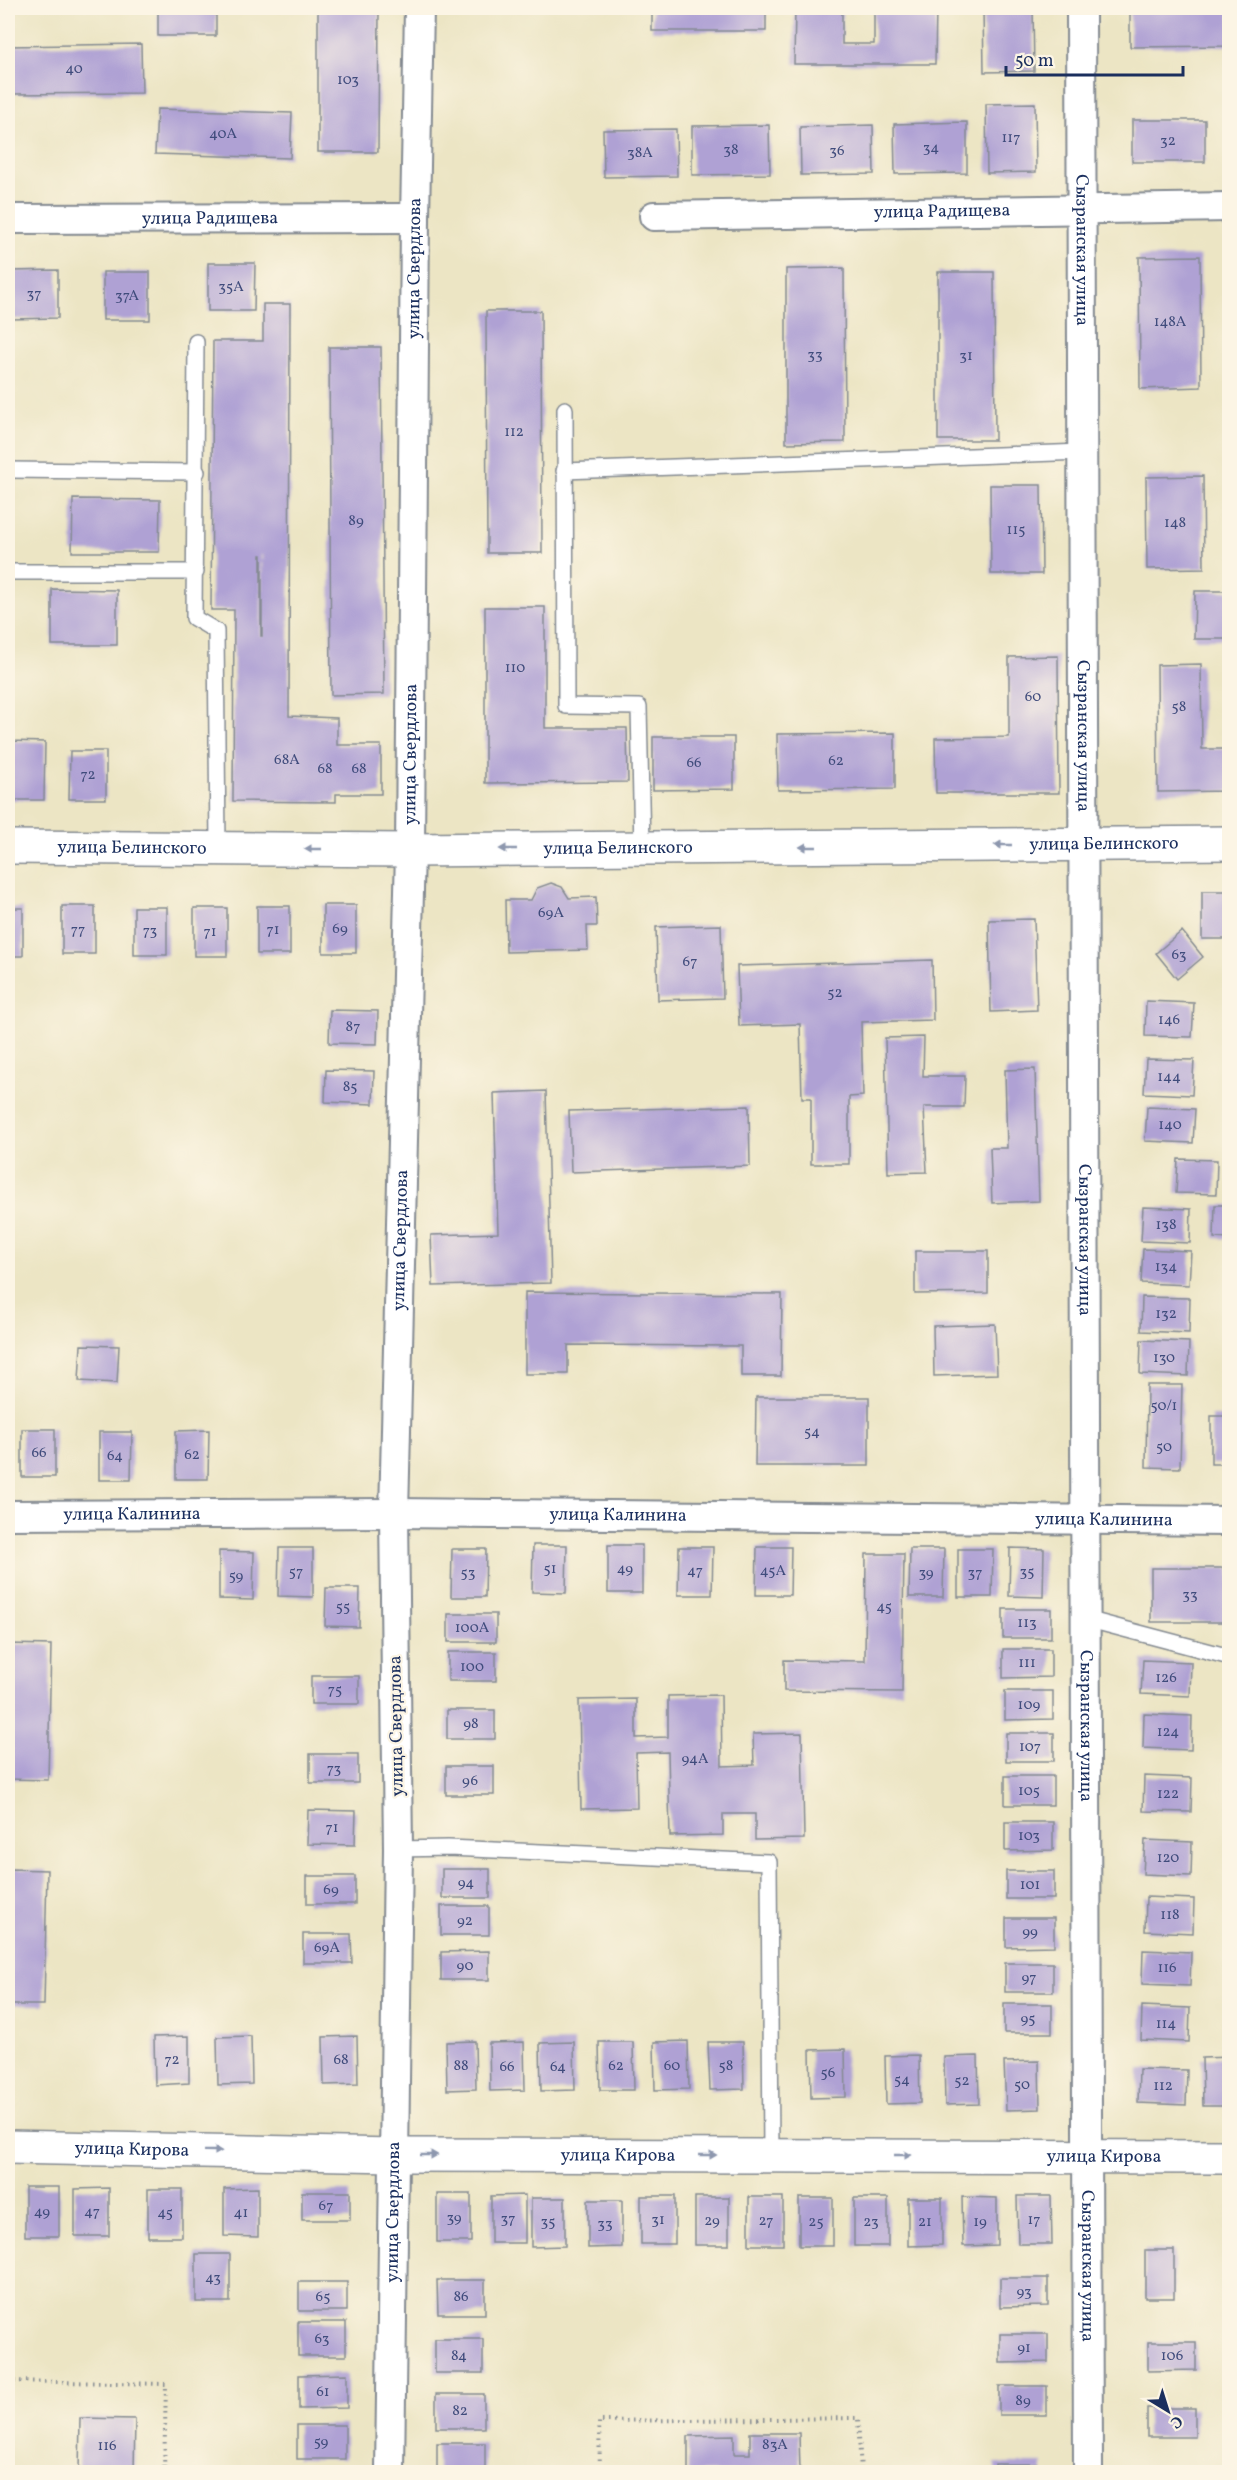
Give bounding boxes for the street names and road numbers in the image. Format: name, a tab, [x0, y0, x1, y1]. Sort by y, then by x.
street label: Сызранская улица	[1069, 174, 1094, 326]
street label: улица Свердлова	[402, 197, 428, 339]
street label: улица Радищева	[873, 198, 1011, 225]
street label: улица Радищева	[142, 206, 278, 231]
street label: Сызранская улица	[1070, 660, 1096, 812]
street label: улица Свердлова	[398, 684, 424, 825]
street label: улица Белинского	[1029, 831, 1179, 857]
street label: улица Белинского	[57, 835, 207, 861]
street label: улица Белинского	[543, 835, 693, 861]
street label: Сызранская улица	[1072, 1164, 1097, 1316]
street label: улица Свердлова	[386, 1169, 415, 1311]
street label: улица Калинина	[63, 1502, 201, 1527]
street label: улица Калинина	[549, 1502, 687, 1528]
street label: улица Калинина	[1035, 1507, 1173, 1533]
street label: Сызранская улица	[1073, 1650, 1099, 1802]
street label: улица Свердлова	[383, 1655, 411, 1797]
street label: улица Кирова	[74, 2136, 190, 2163]
street label: улица Свердлова	[380, 2141, 407, 2283]
street label: улица Кирова	[560, 2143, 675, 2168]
street label: улица Кирова	[1046, 2144, 1161, 2169]
street label: Сызранская улица	[1075, 2190, 1100, 2342]

